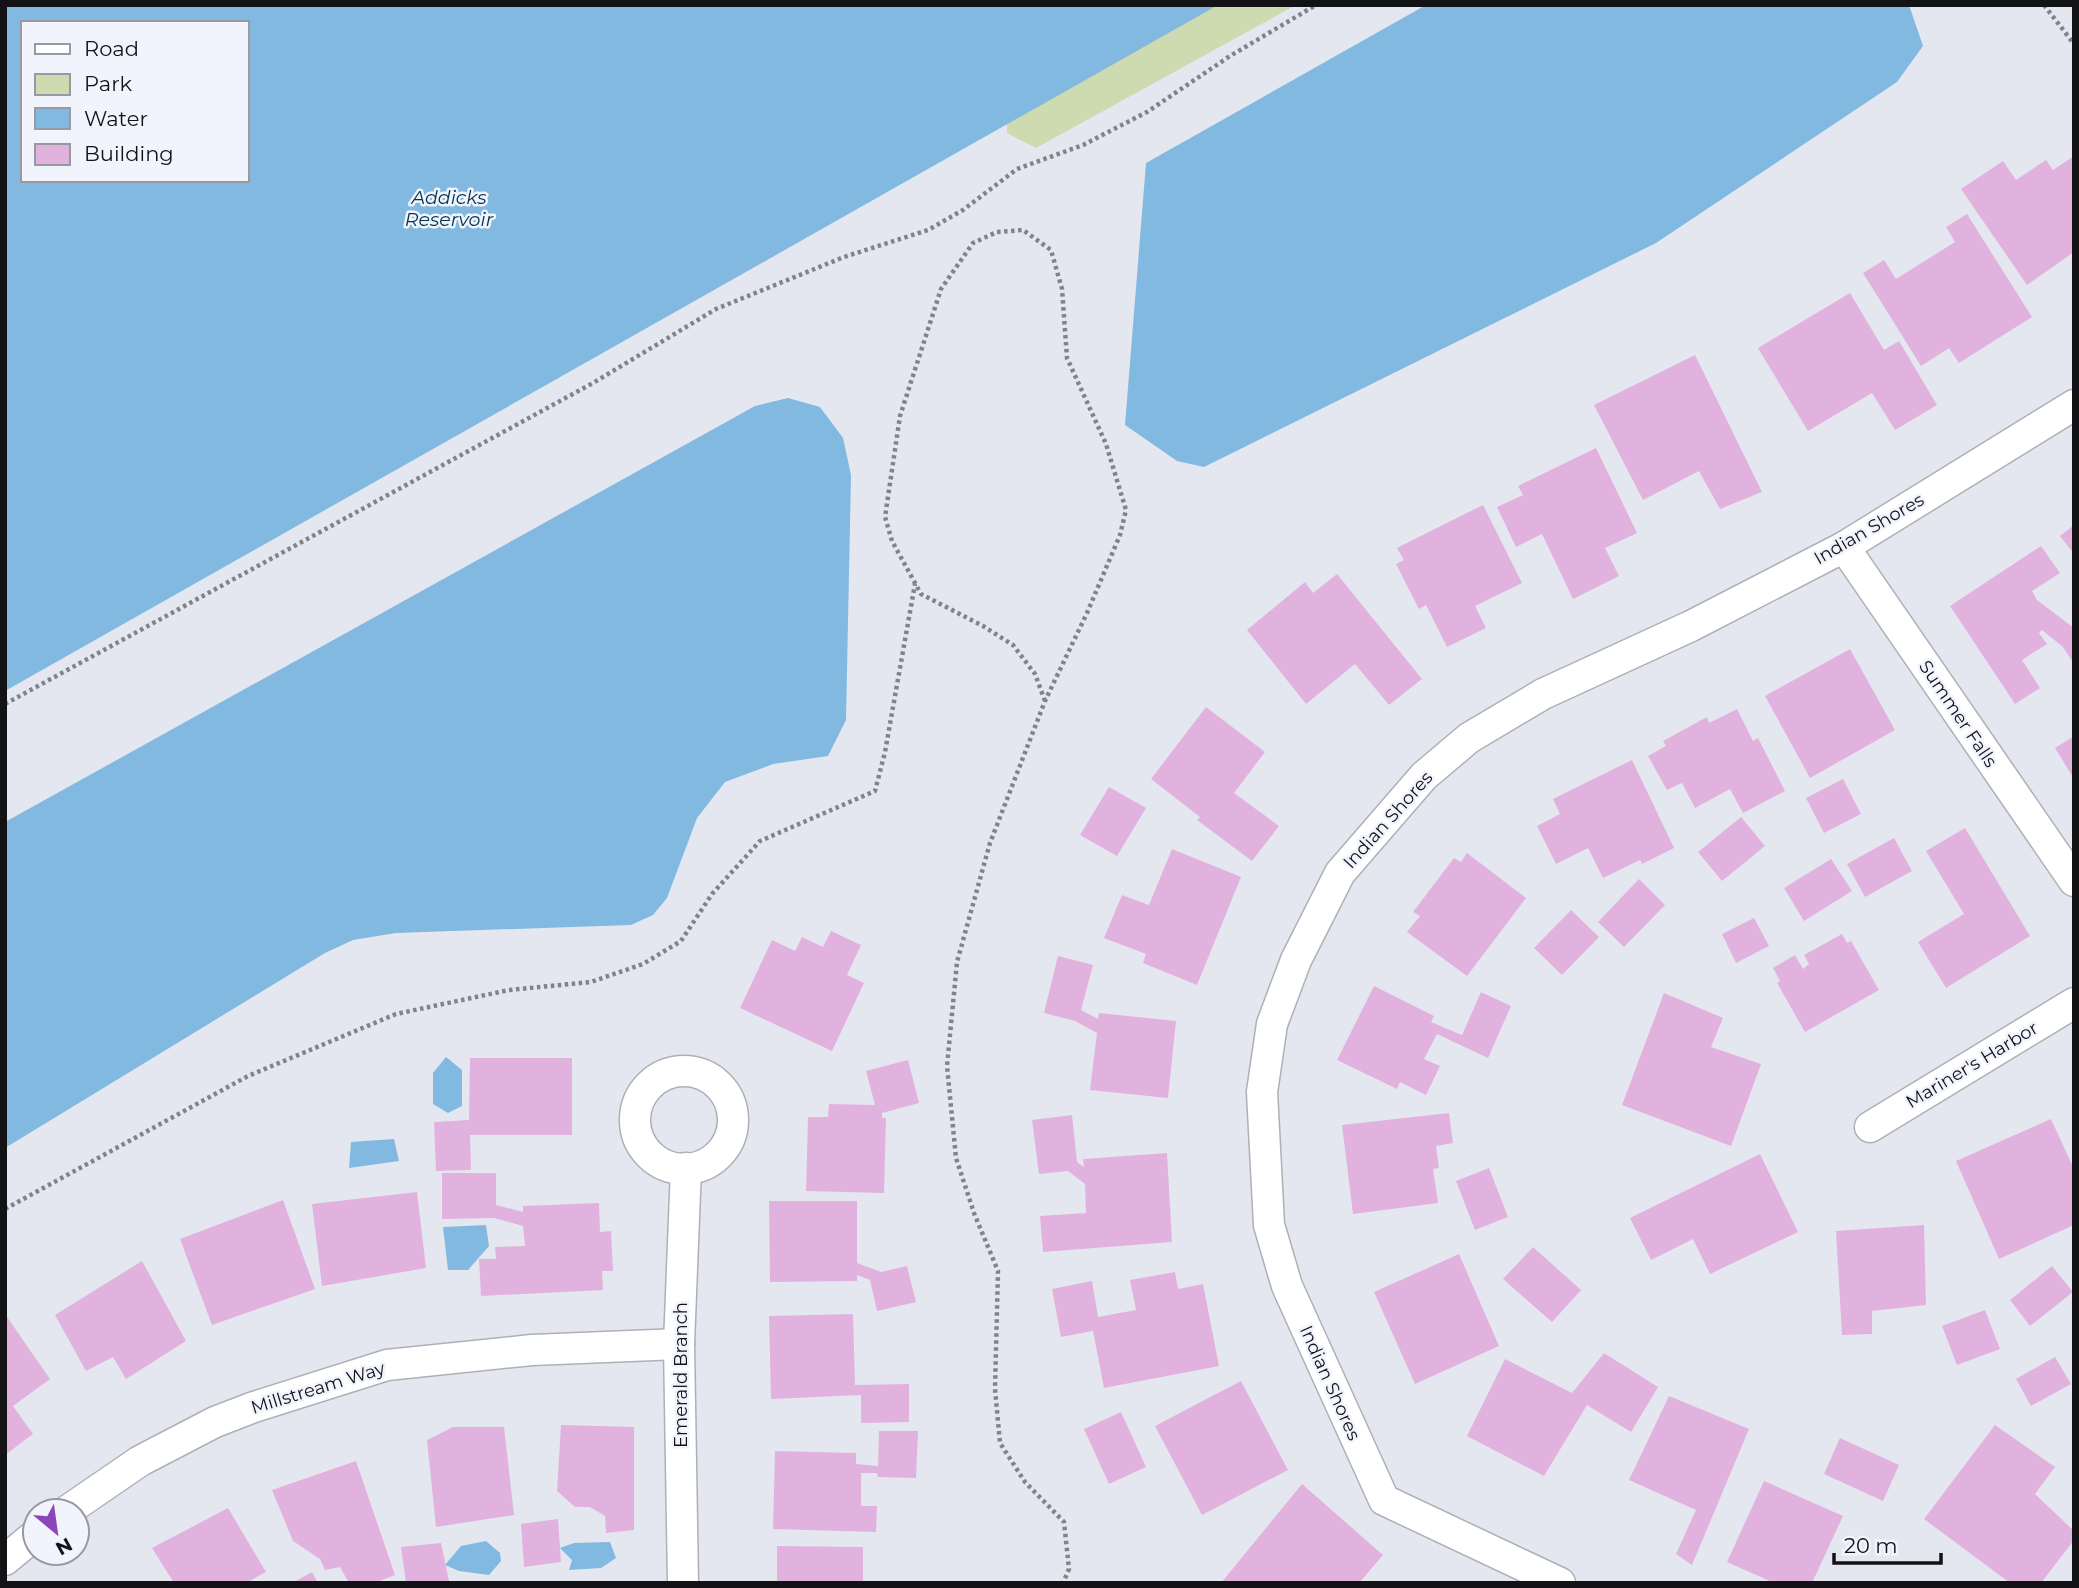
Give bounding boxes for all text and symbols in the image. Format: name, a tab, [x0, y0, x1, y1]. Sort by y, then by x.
legend	[21, 21, 248, 182]
text: Road	[84, 36, 139, 61]
text: Park	[84, 71, 132, 96]
text: Water	[84, 106, 148, 131]
text: Building	[84, 141, 174, 166]
water label: Addicks Reservoir	[405, 186, 494, 231]
street label: Indian Shores	[1810, 489, 1928, 569]
street label: Summer Falls	[1914, 656, 2002, 772]
street label: Indian Shores	[1339, 767, 1438, 873]
street label: Mariner's Harbor	[1902, 1017, 2042, 1113]
street label: Emerald Branch	[670, 1302, 692, 1448]
street label: Indian Shores	[1295, 1322, 1365, 1444]
street label: Millstream Way	[248, 1357, 388, 1419]
north arrow	[21, 1497, 91, 1567]
scale bar	[1834, 1522, 1941, 1566]
text: N	[52, 1533, 76, 1560]
text: 20 m	[1844, 1533, 1898, 1558]

